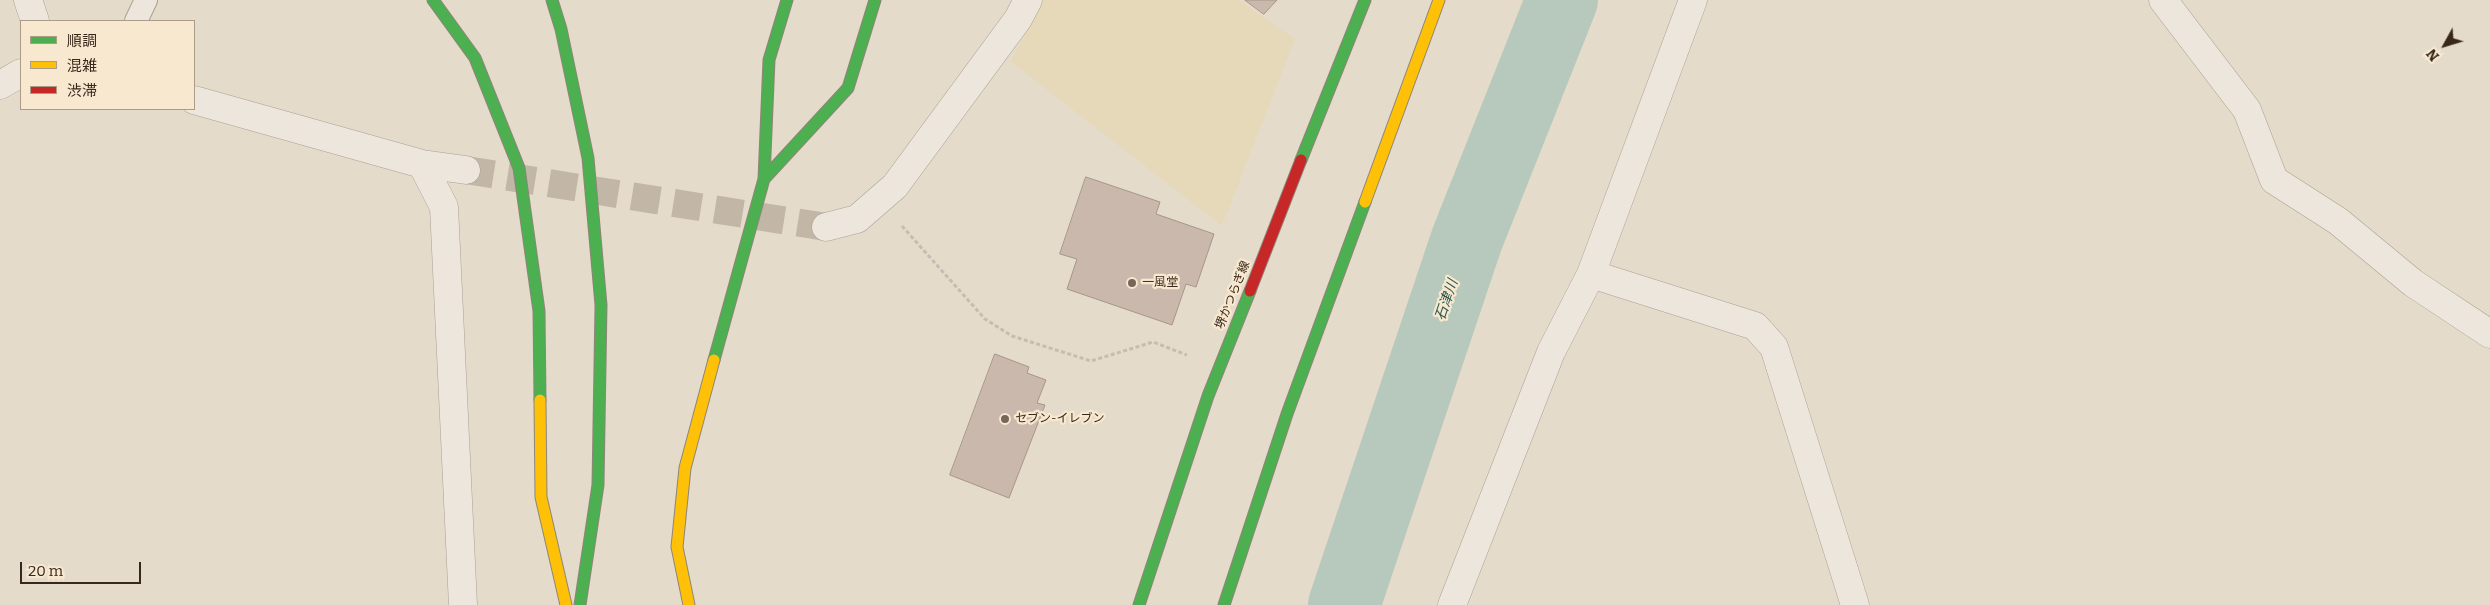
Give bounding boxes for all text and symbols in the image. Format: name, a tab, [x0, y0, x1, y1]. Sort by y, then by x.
legend	[20, 20, 195, 110]
north arrow	[2420, 20, 2470, 70]
text: 順調	[67, 32, 97, 50]
text: N	[2423, 45, 2443, 64]
text: 混雑	[67, 57, 97, 75]
text: 渋滞	[67, 82, 97, 100]
street label: 堺かつらぎ線	[1213, 259, 1253, 331]
place label: 一風堂	[1142, 276, 1178, 290]
marker: 一風堂	[1126, 277, 1138, 289]
water label: 石津川	[1432, 277, 1462, 323]
place label: セブン-イレブン	[1015, 412, 1104, 426]
marker: セブン-イレブン	[999, 413, 1011, 425]
scale bar	[22, 552, 144, 584]
text: 20 m	[28, 562, 63, 580]

